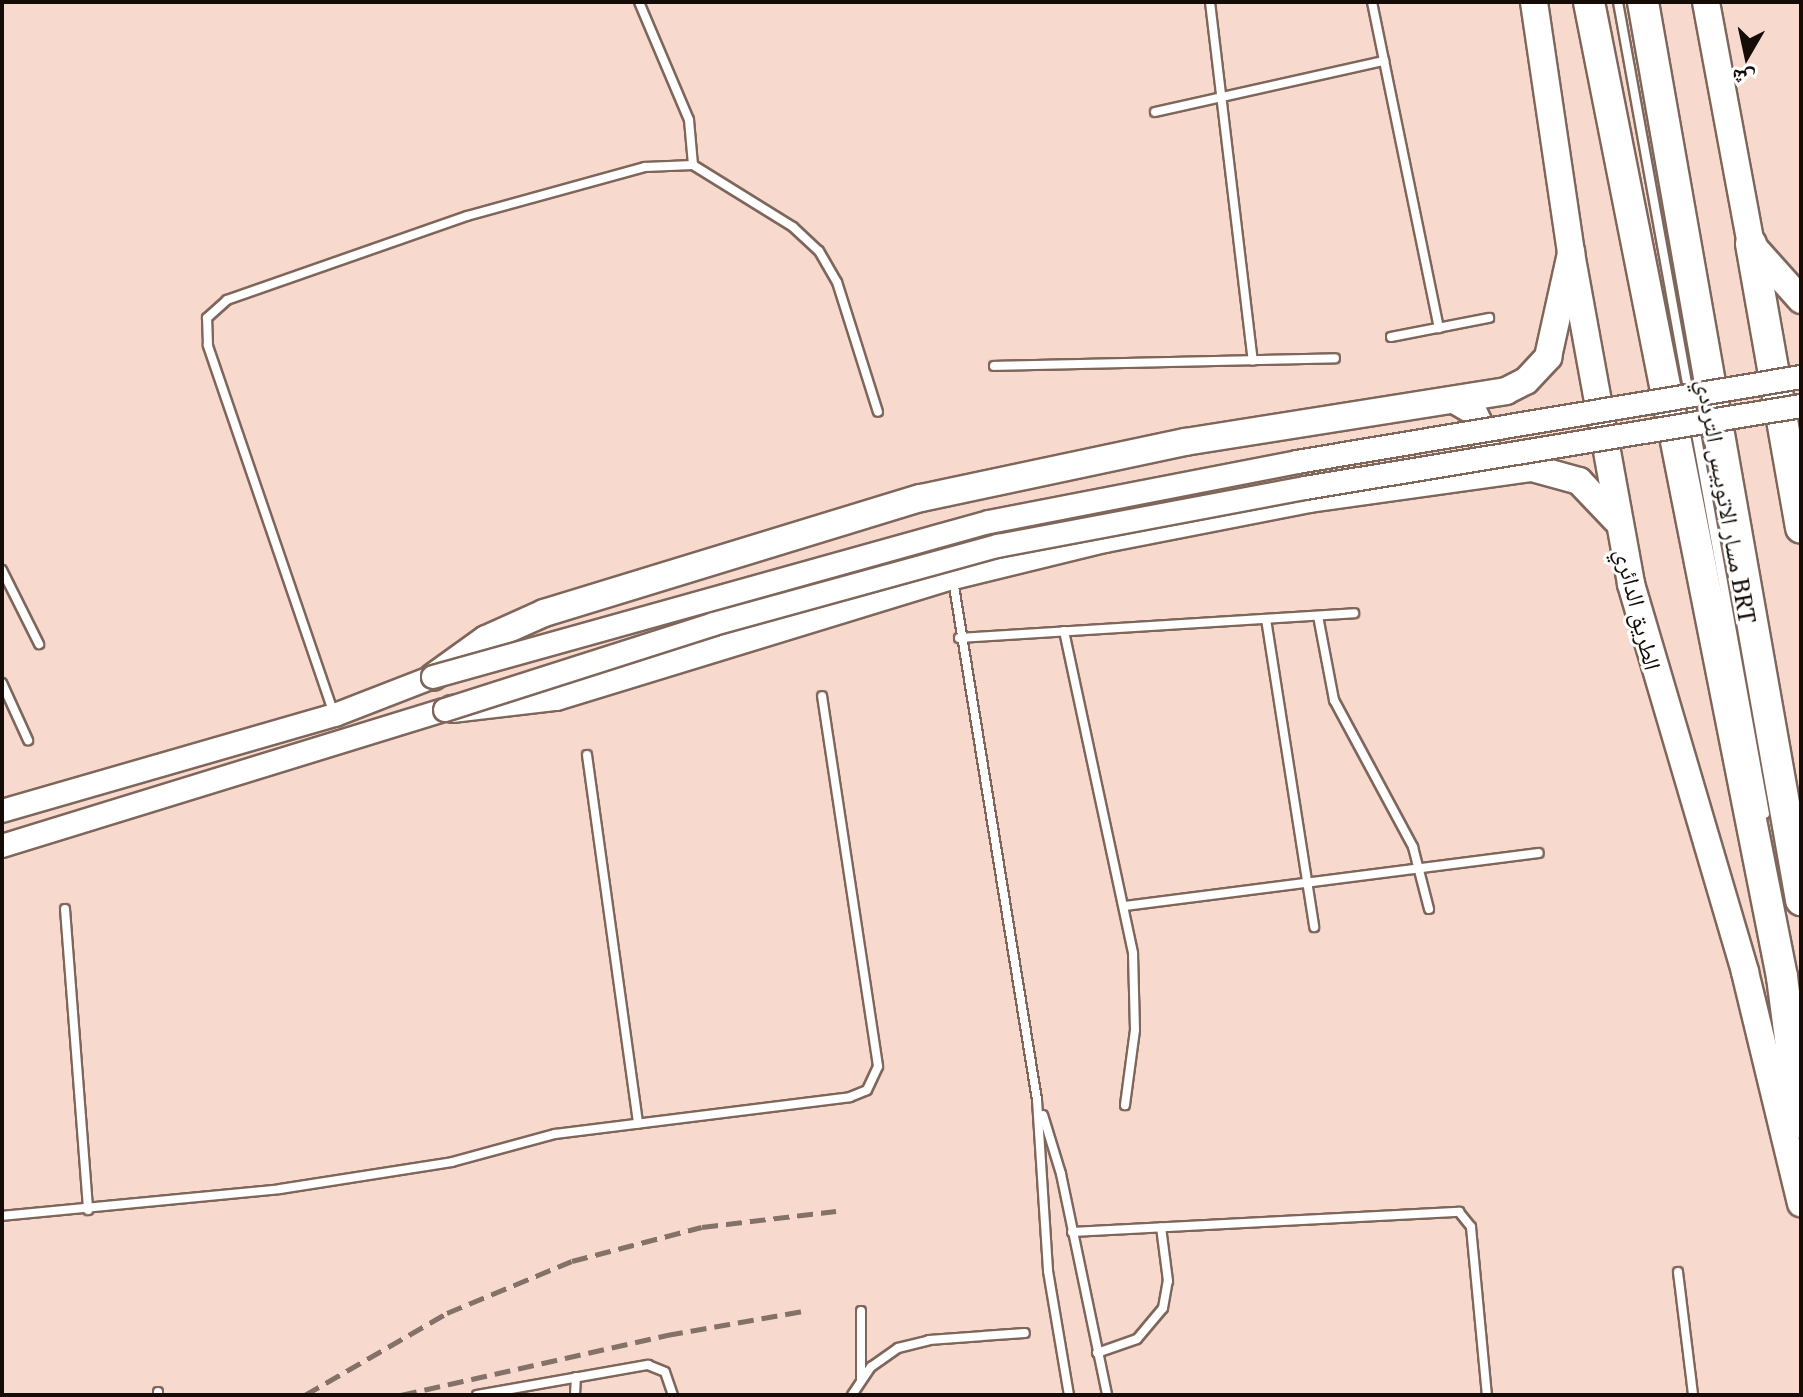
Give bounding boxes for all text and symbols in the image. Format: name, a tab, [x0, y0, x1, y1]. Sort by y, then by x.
north arrow	[1707, 16, 1787, 96]
text: ش	[1729, 63, 1757, 96]
street label: مسار الاتوبيس الترددي BRT	[1691, 377, 1763, 625]
street label: الطريق الدائري	[1610, 545, 1668, 673]

